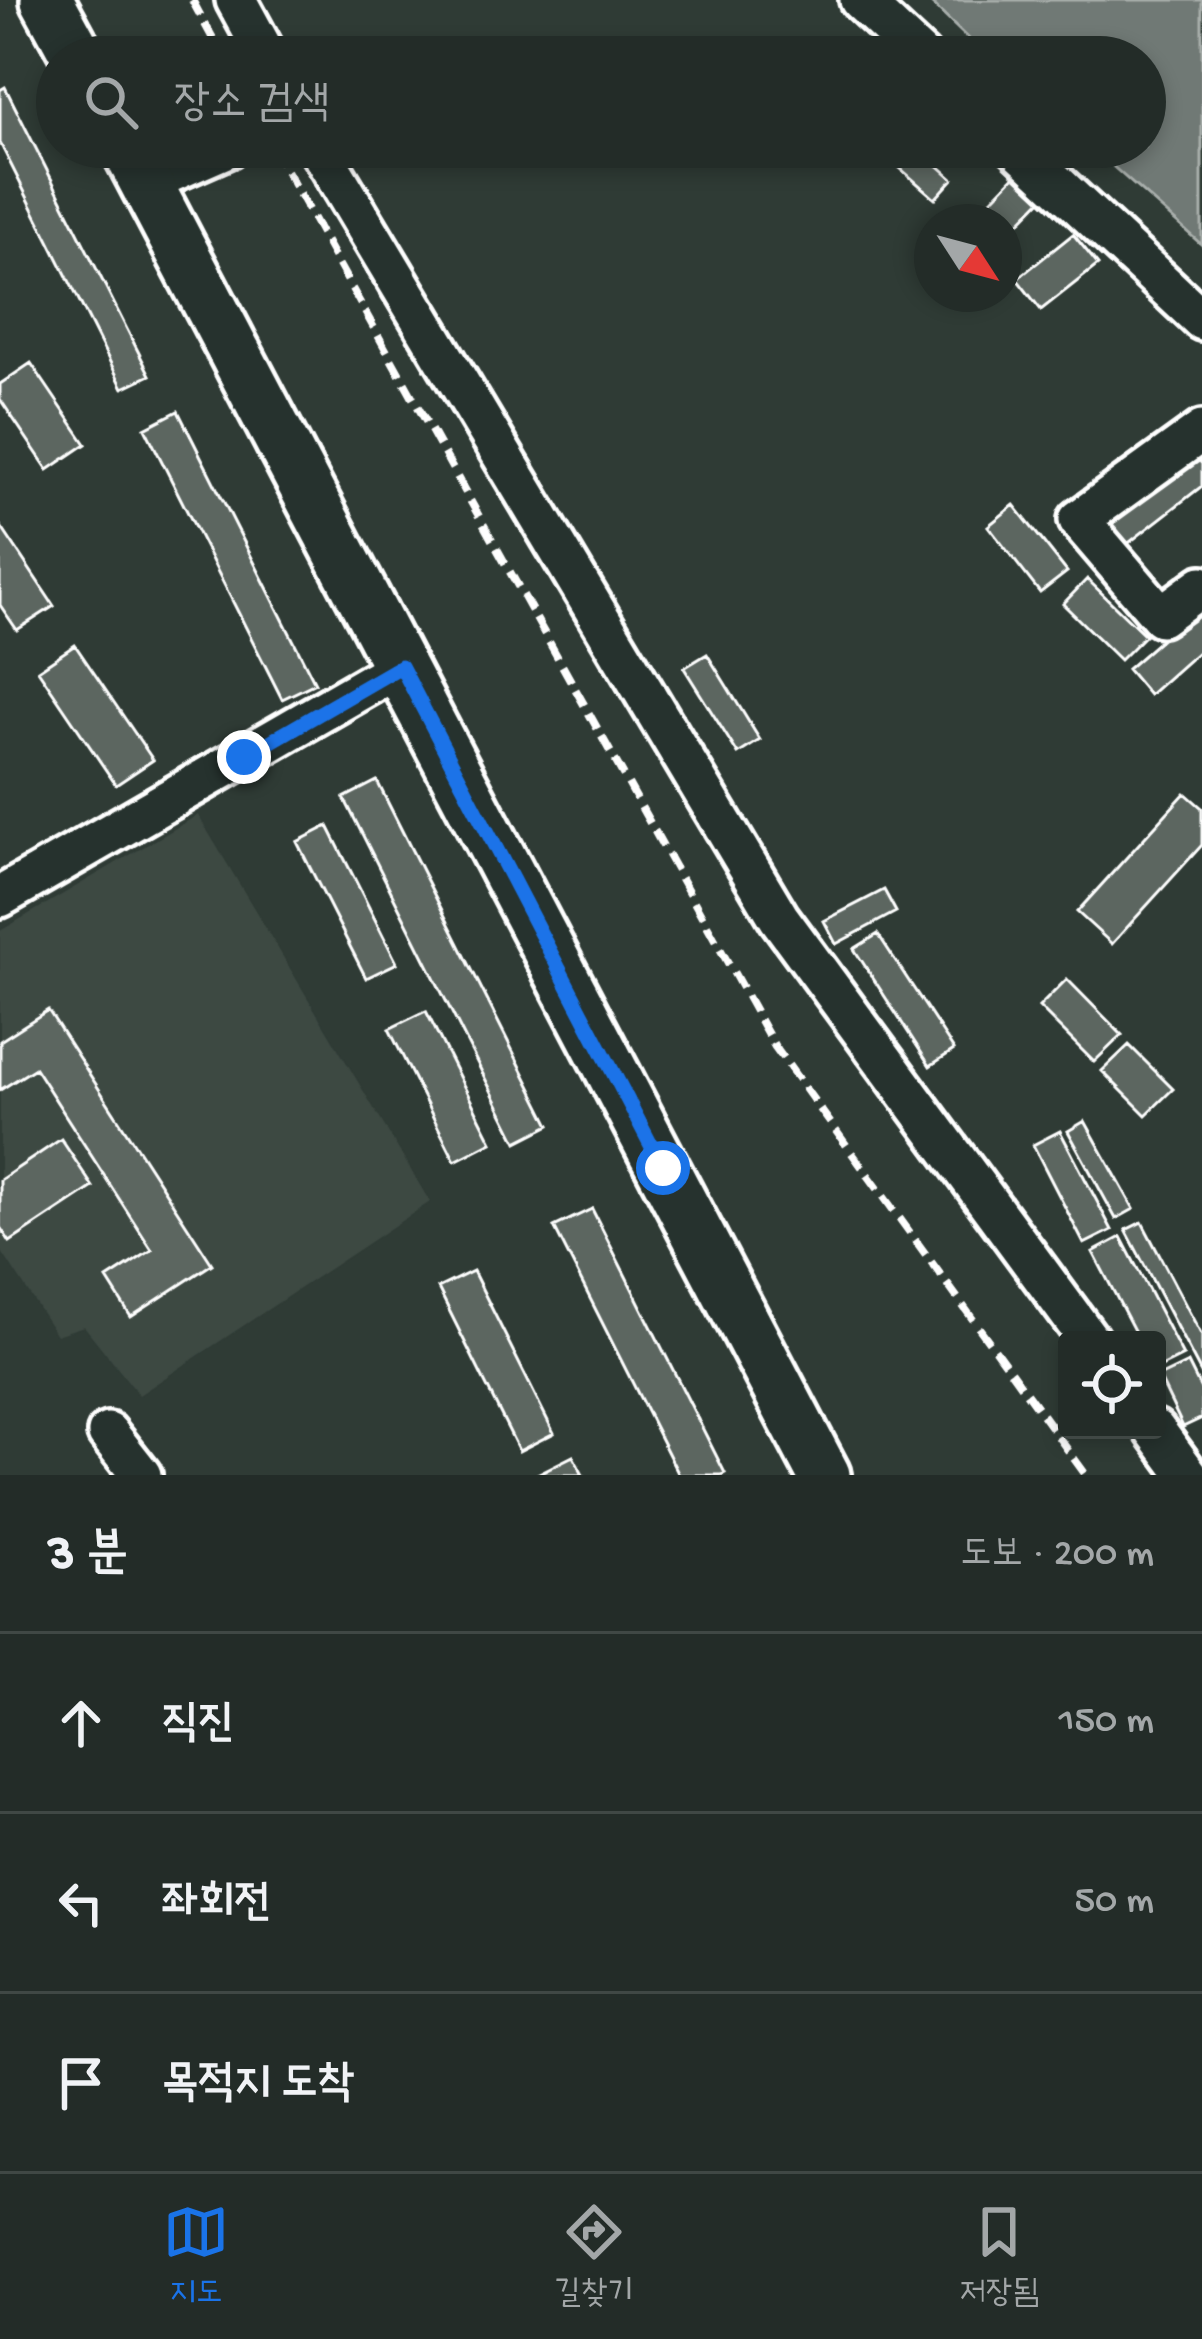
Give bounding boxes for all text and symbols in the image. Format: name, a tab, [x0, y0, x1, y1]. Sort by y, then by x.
search box	[36, 36, 1166, 168]
icon: search	[78, 69, 144, 135]
text: 장소 검색	[174, 79, 330, 132]
north arrow	[914, 204, 1022, 312]
route end	[217, 730, 271, 784]
route start	[636, 1141, 690, 1195]
map controls	[1058, 1331, 1166, 1439]
button: locate	[1058, 1331, 1166, 1439]
text: 3 분	[48, 1527, 128, 1587]
text: 도보 · 200 m	[960, 1533, 1154, 1579]
icon: ahead	[48, 1690, 114, 1756]
text: 직진	[162, 1699, 234, 1752]
text: 150 m	[1059, 1700, 1154, 1746]
icon: left	[48, 1870, 114, 1936]
text: 좌회전	[162, 1879, 271, 1932]
text: 50 m	[1074, 1880, 1154, 1926]
icon: arrive	[48, 2050, 114, 2116]
text: 목적지 도착	[162, 2059, 354, 2112]
tab: 지도	[163, 2199, 229, 2314]
tab: 길찾기	[554, 2199, 634, 2314]
tab: 저장됨	[960, 2199, 1039, 2314]

